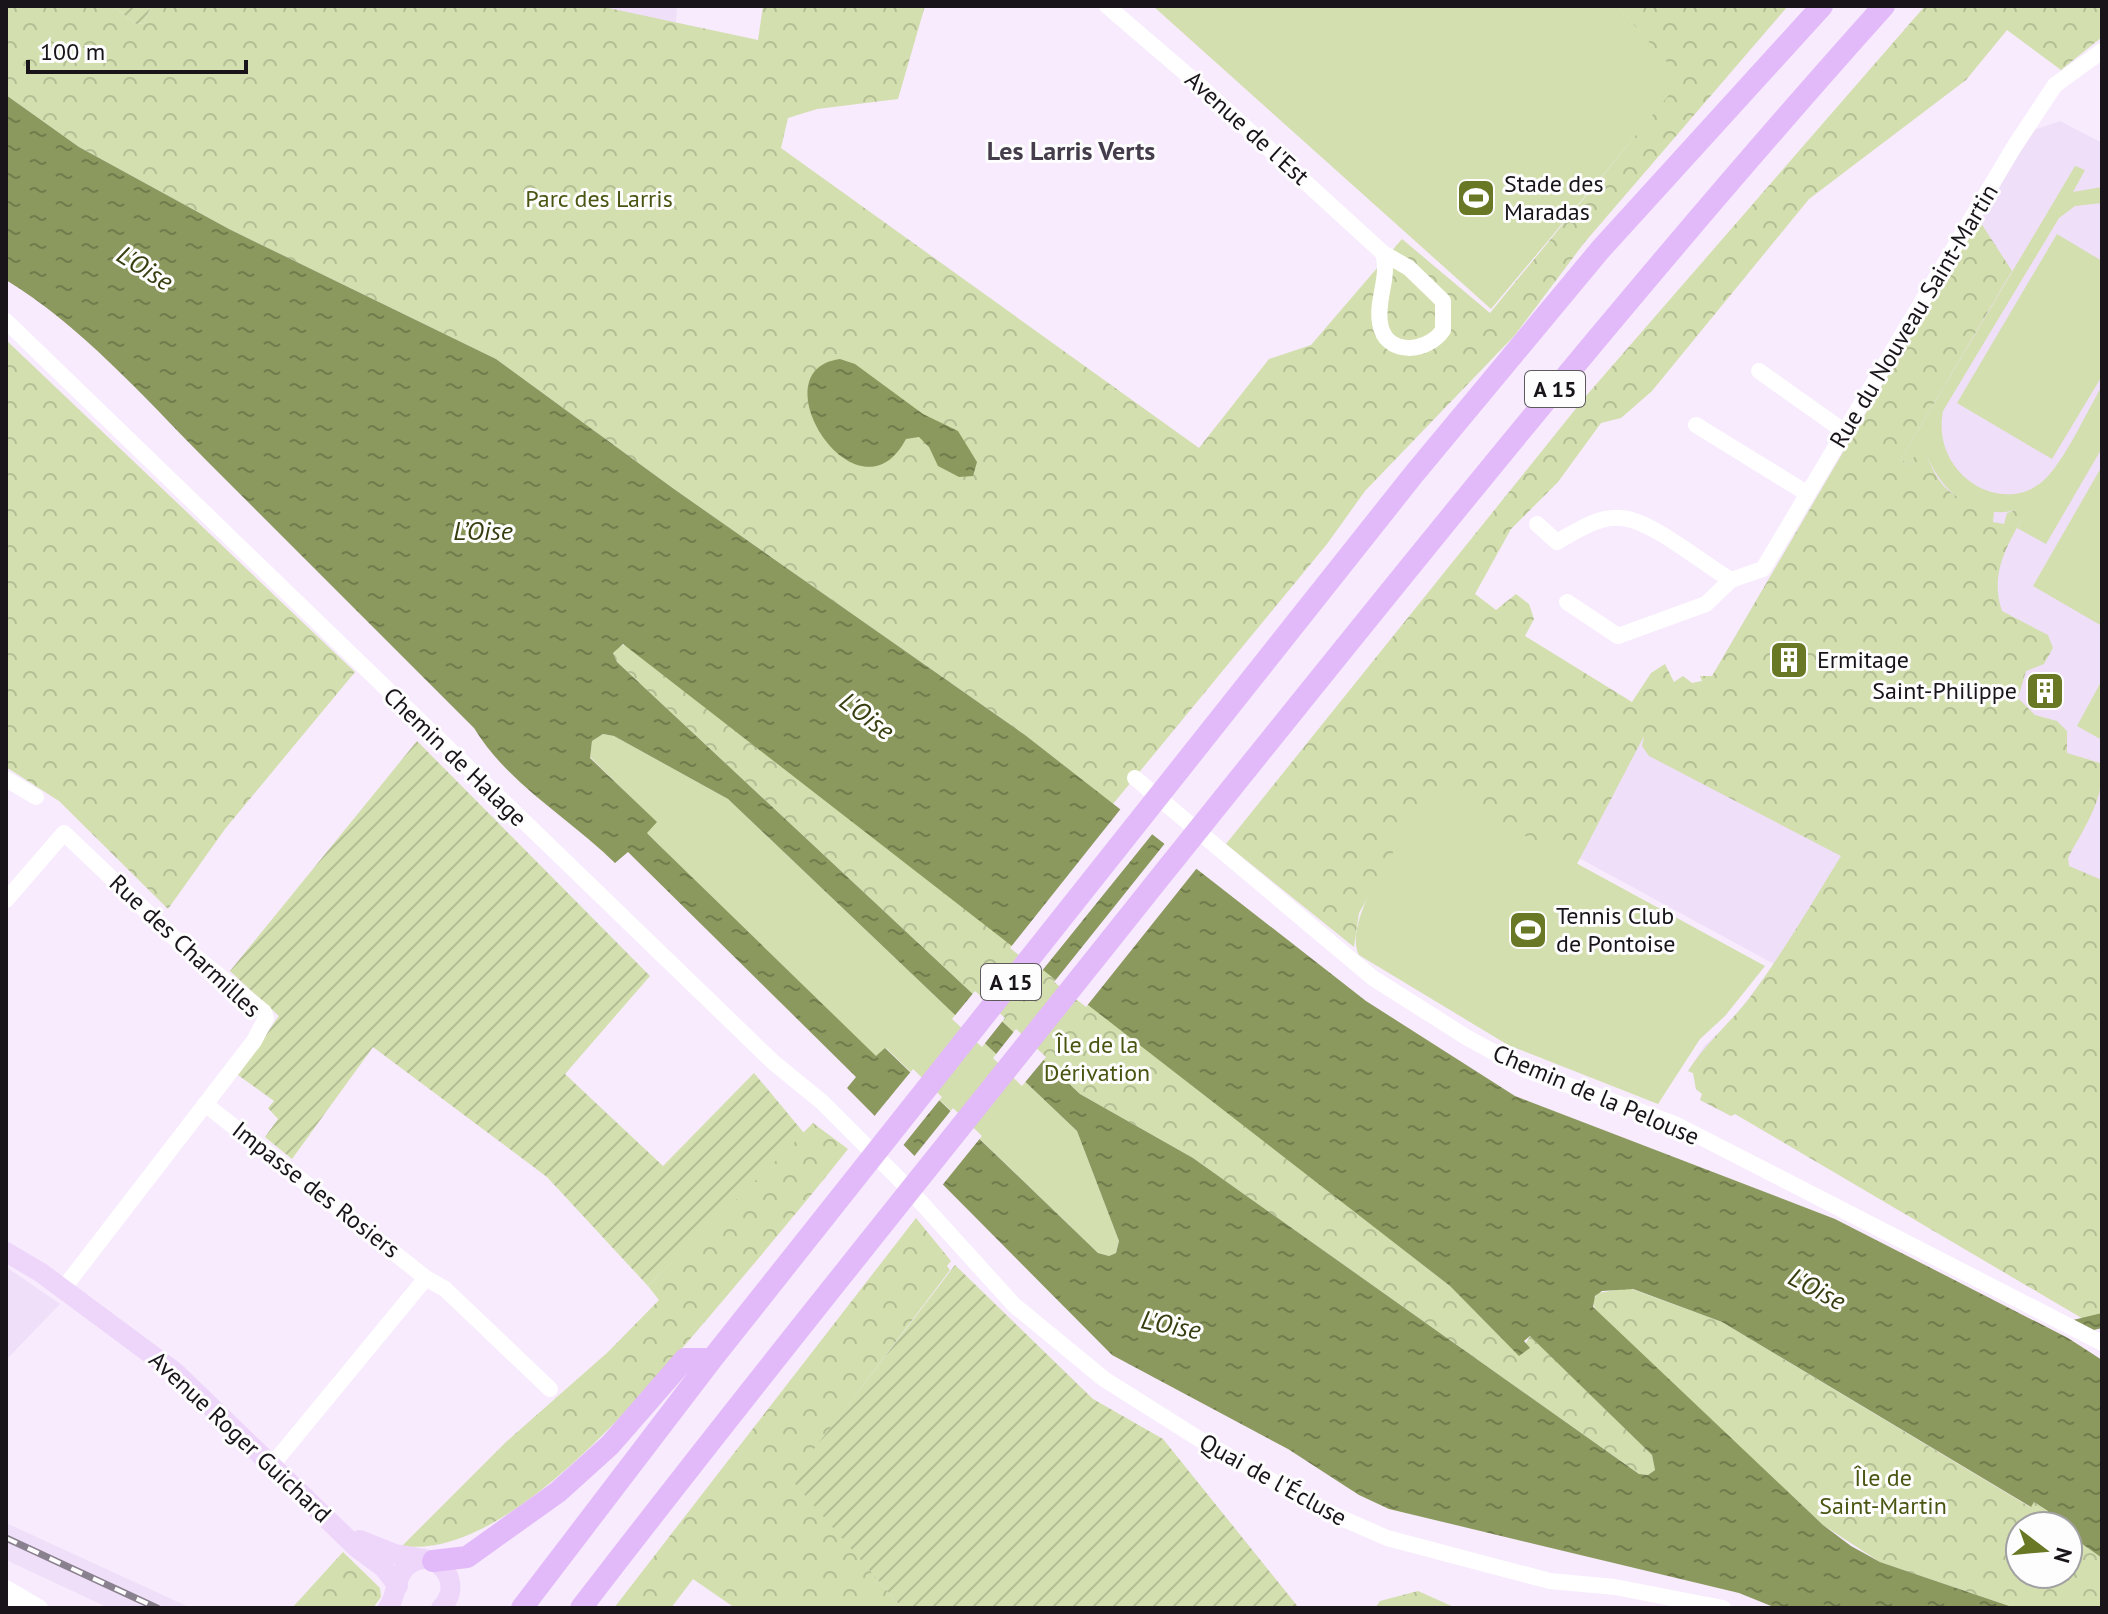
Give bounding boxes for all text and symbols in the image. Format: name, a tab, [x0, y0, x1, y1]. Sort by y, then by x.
scale bar	[28, 24, 246, 74]
text: 100 m	[40, 36, 105, 67]
street label: Avenue de l'Est	[1179, 64, 1316, 191]
district label: Les Larris Verts	[987, 134, 1155, 167]
place label: Stade des Maradas	[1504, 168, 1604, 227]
sports icon: Stade des Maradas	[1455, 177, 1497, 219]
street label: Rue du Nouveau Saint-Martin	[1822, 178, 2005, 453]
park label: Parc des Larris	[525, 183, 673, 214]
water label: L'Oise	[111, 238, 179, 297]
road number: A 15	[1525, 371, 1585, 407]
water label: L’Oise	[453, 514, 513, 547]
building icon: Ermitage	[1768, 639, 1810, 681]
place label: Ermitage	[1817, 644, 1909, 675]
building icon: Saint-Philippe	[2024, 670, 2066, 712]
place label: Saint-Philippe	[1872, 675, 2017, 706]
street label: Chemin de Halage	[377, 680, 534, 833]
water label: L'Oise	[833, 684, 901, 747]
street label: Rue des Charmilles	[103, 867, 268, 1024]
place label: Tennis Club de Pontoise	[1556, 900, 1676, 959]
sports icon: Tennis Club de Pontoise	[1507, 909, 1549, 951]
road number: A 15	[981, 964, 1041, 1000]
park label: Île de la Dérivation	[1044, 1029, 1150, 1088]
street label: Chemin de la Pelouse	[1488, 1037, 1704, 1152]
street label: Impasse des Rosiers	[226, 1114, 407, 1265]
water label: L'Oise	[1783, 1260, 1851, 1317]
water label: L'Oise	[1138, 1303, 1204, 1346]
street label: Avenue Roger Guichard	[143, 1344, 338, 1529]
street label: Quai de l'Écluse	[1194, 1426, 1352, 1533]
park label: Île de Saint-Martin	[1819, 1462, 1947, 1521]
north arrow	[2004, 1510, 2084, 1590]
text: N	[2048, 1545, 2079, 1566]

